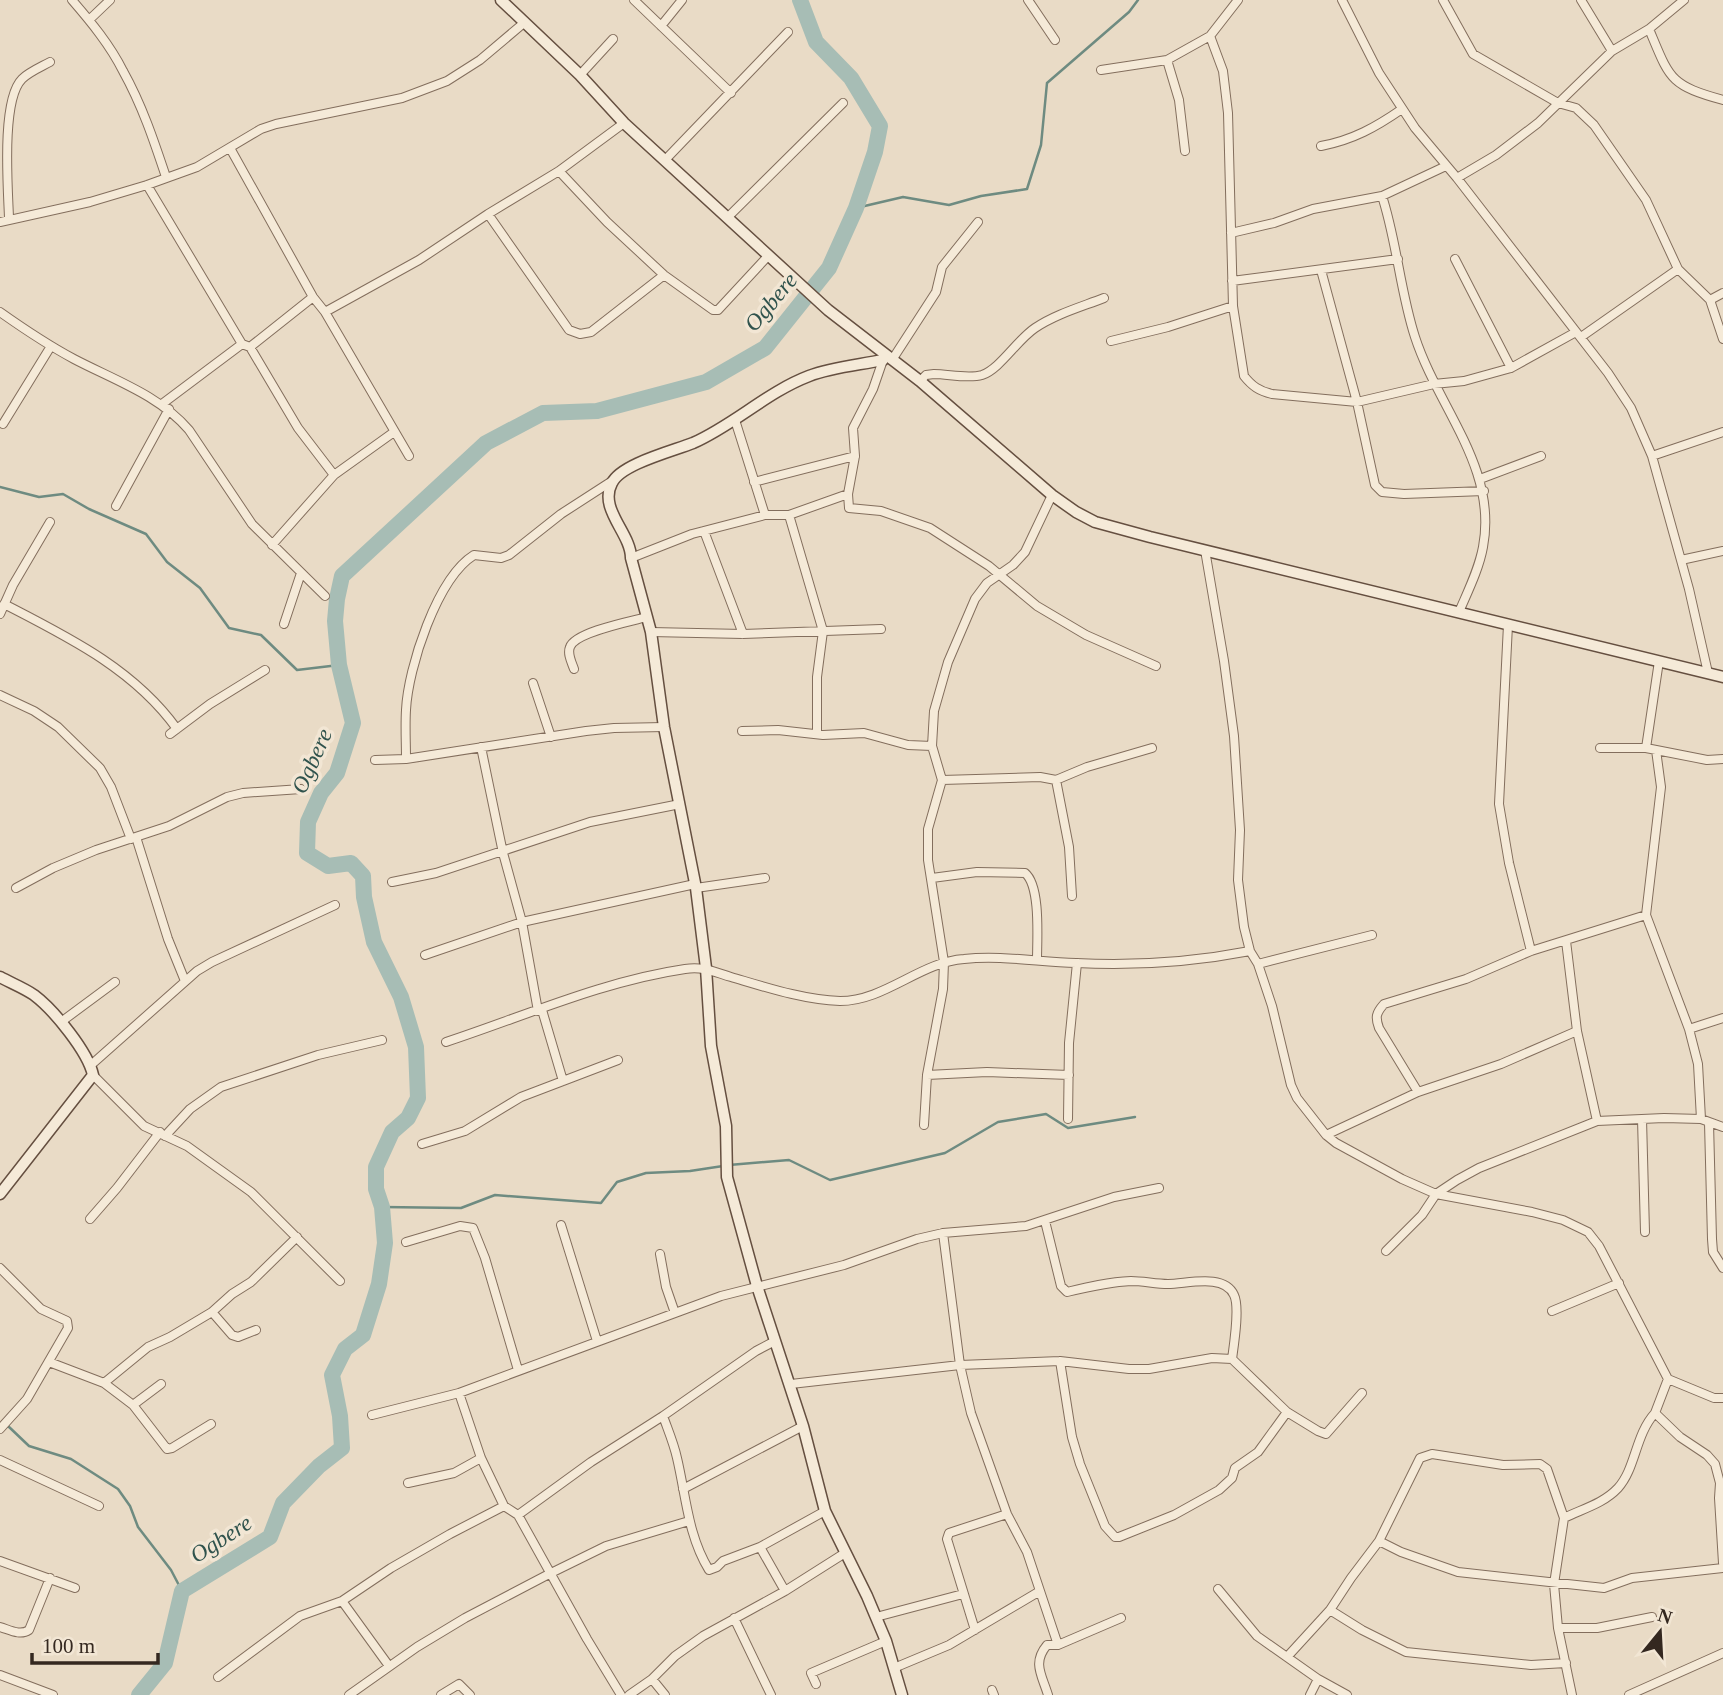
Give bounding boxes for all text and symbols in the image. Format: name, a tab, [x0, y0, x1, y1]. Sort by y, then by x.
water label: Ogbere	[740, 268, 802, 336]
water label: Ogbere	[287, 725, 337, 797]
water label: Ogbere	[186, 1510, 256, 1568]
north arrow	[1625, 1597, 1695, 1667]
text: N	[1655, 1604, 1675, 1628]
scale bar	[32, 1622, 158, 1666]
text: 100 m	[42, 1634, 95, 1658]

